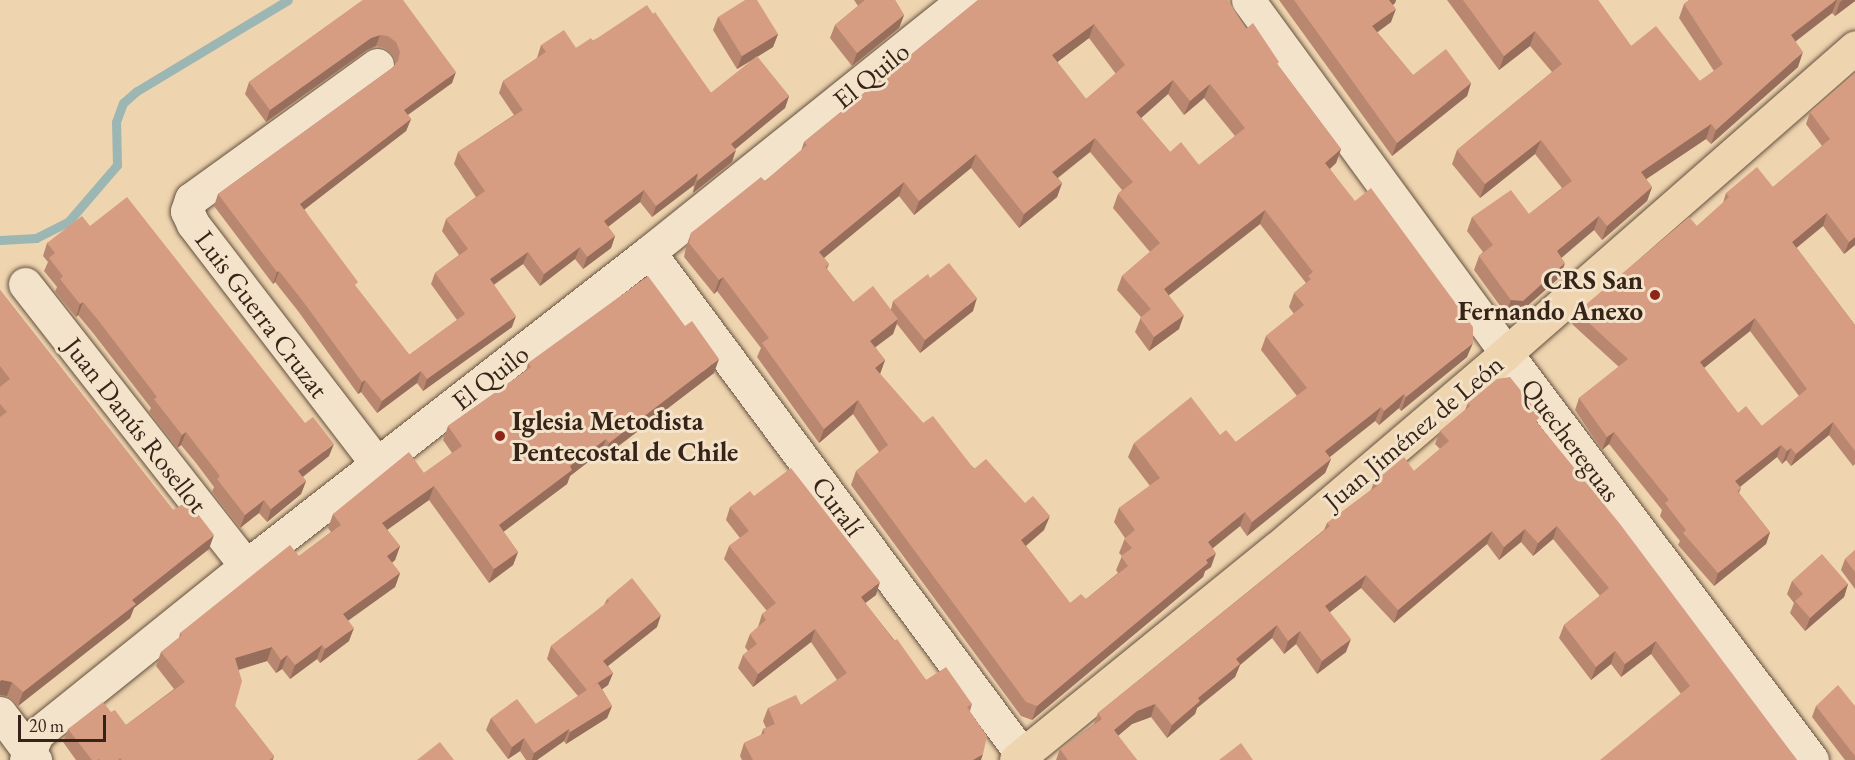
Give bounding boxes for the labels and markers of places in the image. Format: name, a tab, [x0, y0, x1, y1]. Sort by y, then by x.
place label: CRS San Fernando Anexo	[1458, 263, 1643, 326]
marker: CRS San Fernando Anexo	[1648, 288, 1662, 302]
place label: Iglesia Metodista Pentecostal de Chile	[512, 404, 738, 467]
marker: Iglesia Metodista Pentecostal de Chile	[493, 429, 507, 443]

